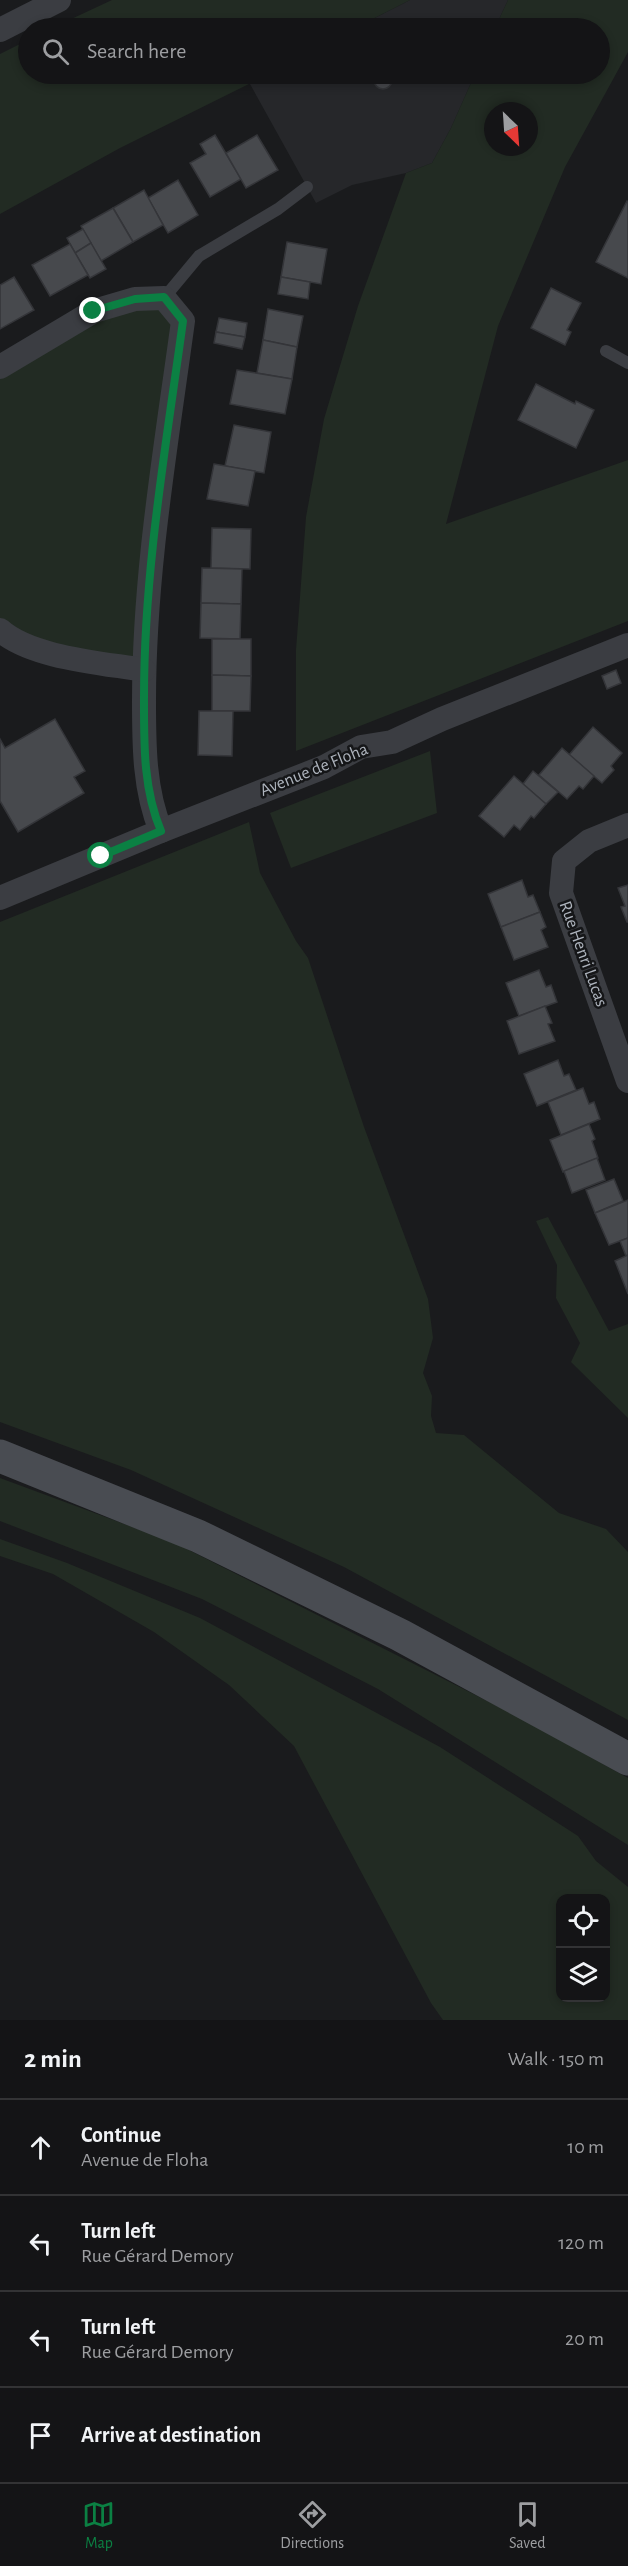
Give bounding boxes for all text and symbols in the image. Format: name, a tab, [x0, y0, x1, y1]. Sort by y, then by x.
search box	[18, 18, 610, 84]
icon: search	[39, 35, 72, 68]
text: Search here	[87, 40, 186, 62]
north arrow	[484, 102, 538, 156]
route end	[79, 297, 105, 323]
street label: Avenue de Floha	[257, 740, 371, 800]
route start	[87, 842, 113, 868]
street label: Rue Henri Lucas	[556, 899, 610, 1009]
map controls	[556, 1894, 610, 2002]
button: locate	[556, 1894, 610, 1948]
button: layers	[556, 1948, 610, 2002]
text: 2 min	[24, 2046, 82, 2072]
text: Walk · 150 m	[508, 2049, 604, 2069]
text: Continue	[81, 2124, 161, 2146]
icon: ahead	[24, 2131, 57, 2164]
text: 10 m	[567, 2137, 604, 2157]
text: Avenue de Floha	[81, 2150, 209, 2170]
text: Turn left	[81, 2220, 155, 2242]
icon: left	[24, 2227, 57, 2260]
text: 120 m	[558, 2233, 604, 2253]
text: Rue Gérard Demory	[81, 2246, 234, 2266]
text: Turn left	[81, 2316, 155, 2338]
icon: left	[24, 2323, 57, 2356]
text: 20 m	[565, 2329, 604, 2349]
text: Rue Gérard Demory	[81, 2342, 234, 2362]
icon: arrive	[24, 2419, 57, 2452]
text: Arrive at destination	[81, 2424, 261, 2446]
tab: Map	[82, 2498, 115, 2553]
tab: Directions	[280, 2498, 344, 2553]
tab: Saved	[509, 2498, 546, 2553]

